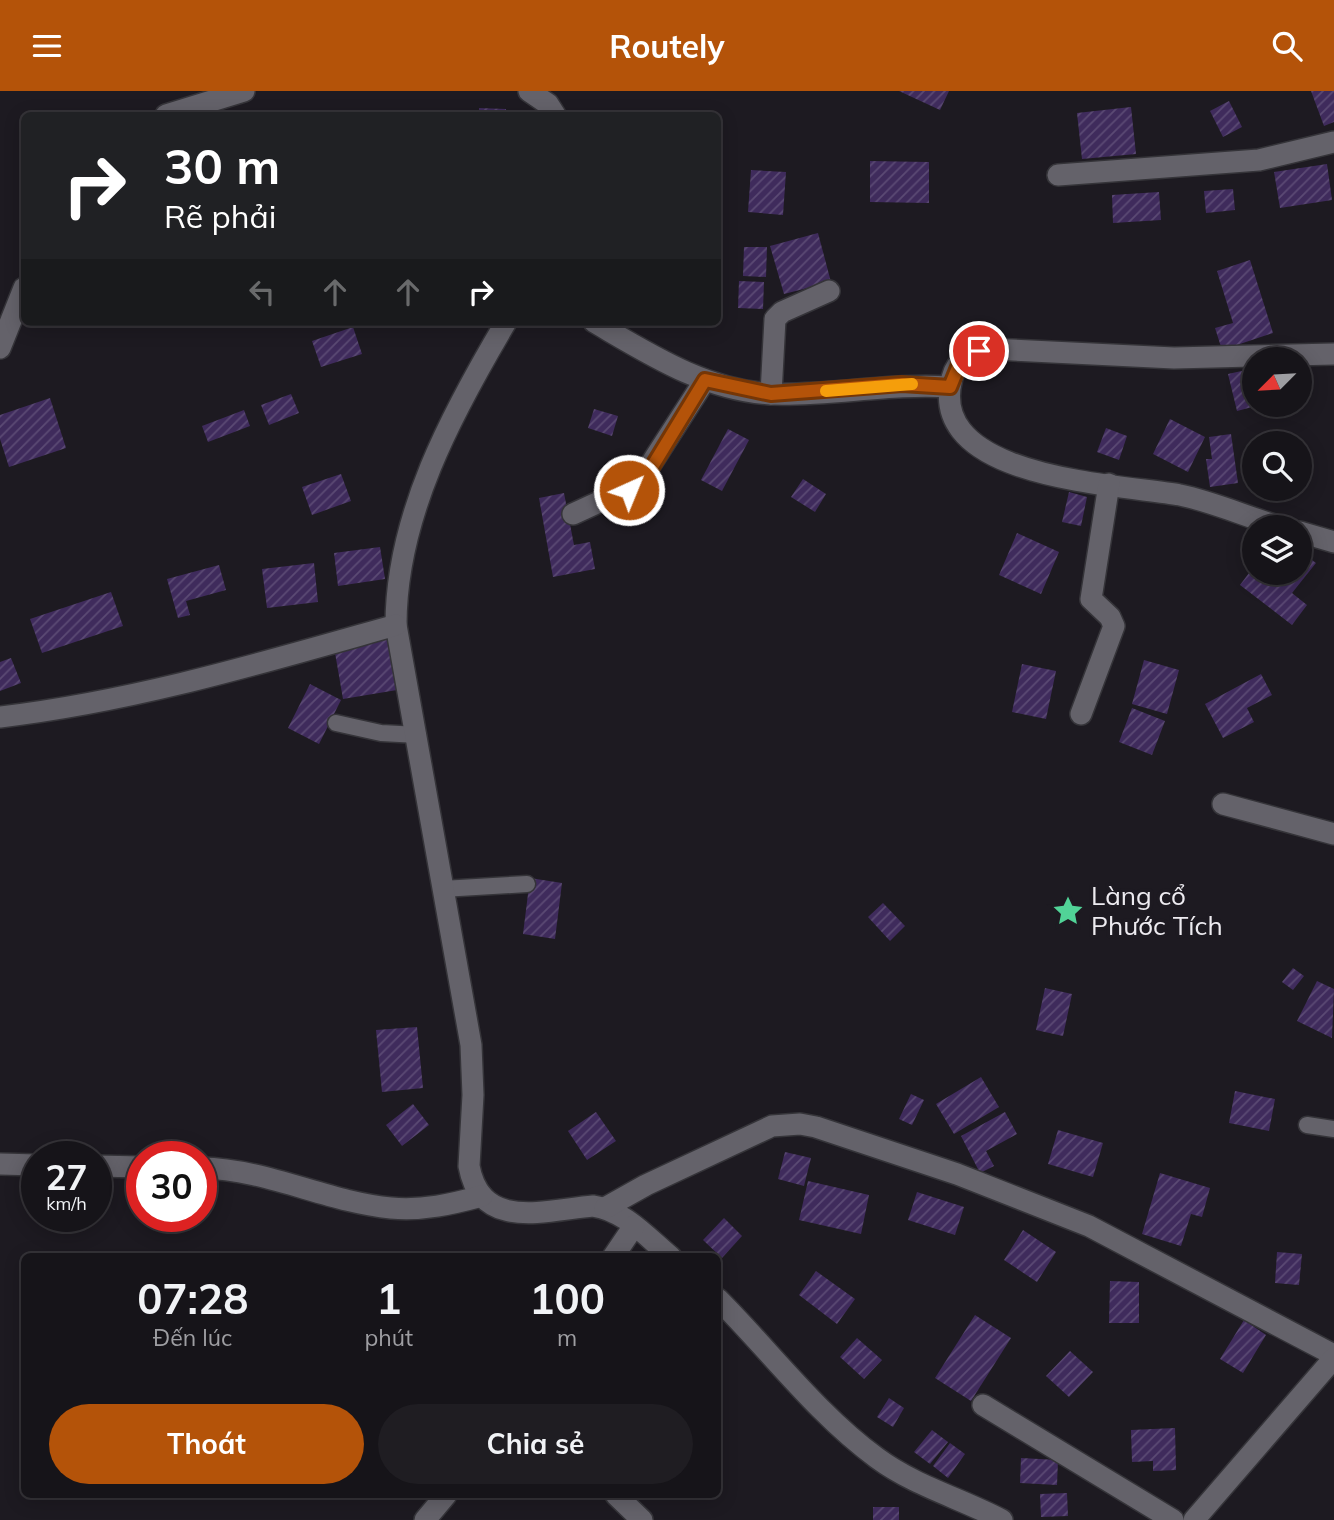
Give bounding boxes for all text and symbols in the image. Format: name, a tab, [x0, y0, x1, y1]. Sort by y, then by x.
text: Routely	[609, 26, 725, 66]
icon: menu	[28, 27, 66, 65]
icon: search	[1268, 27, 1306, 65]
text: 30 m	[164, 135, 280, 196]
icon: right	[49, 140, 140, 231]
text: Rẽ phải	[164, 196, 276, 236]
icon: left	[243, 273, 281, 311]
icon: ahead	[316, 273, 354, 311]
icon: ahead	[389, 273, 427, 311]
icon: right	[462, 273, 500, 311]
pin	[949, 321, 1009, 381]
icon: arrive	[960, 332, 998, 370]
north arrow	[1242, 347, 1312, 417]
map controls	[1242, 347, 1312, 585]
button: search	[1242, 431, 1312, 501]
position arrow	[592, 453, 666, 527]
button: layers	[1242, 515, 1312, 585]
place label: Làng cổ Phước Tích	[1091, 879, 1223, 942]
place icon: Làng cổ Phước Tích	[1051, 894, 1085, 928]
speed limit sign: 30	[126, 1141, 217, 1232]
text: 27	[45, 1155, 88, 1199]
text: km/h	[46, 1192, 87, 1215]
text: 07:28	[137, 1272, 248, 1325]
text: 1	[376, 1272, 401, 1325]
text: 100	[529, 1272, 605, 1325]
text: Đến lúc	[153, 1323, 232, 1352]
text: phút	[365, 1323, 413, 1352]
text: m	[557, 1323, 577, 1352]
button: Thoát	[49, 1404, 364, 1484]
button: Chia sẻ	[378, 1404, 693, 1484]

